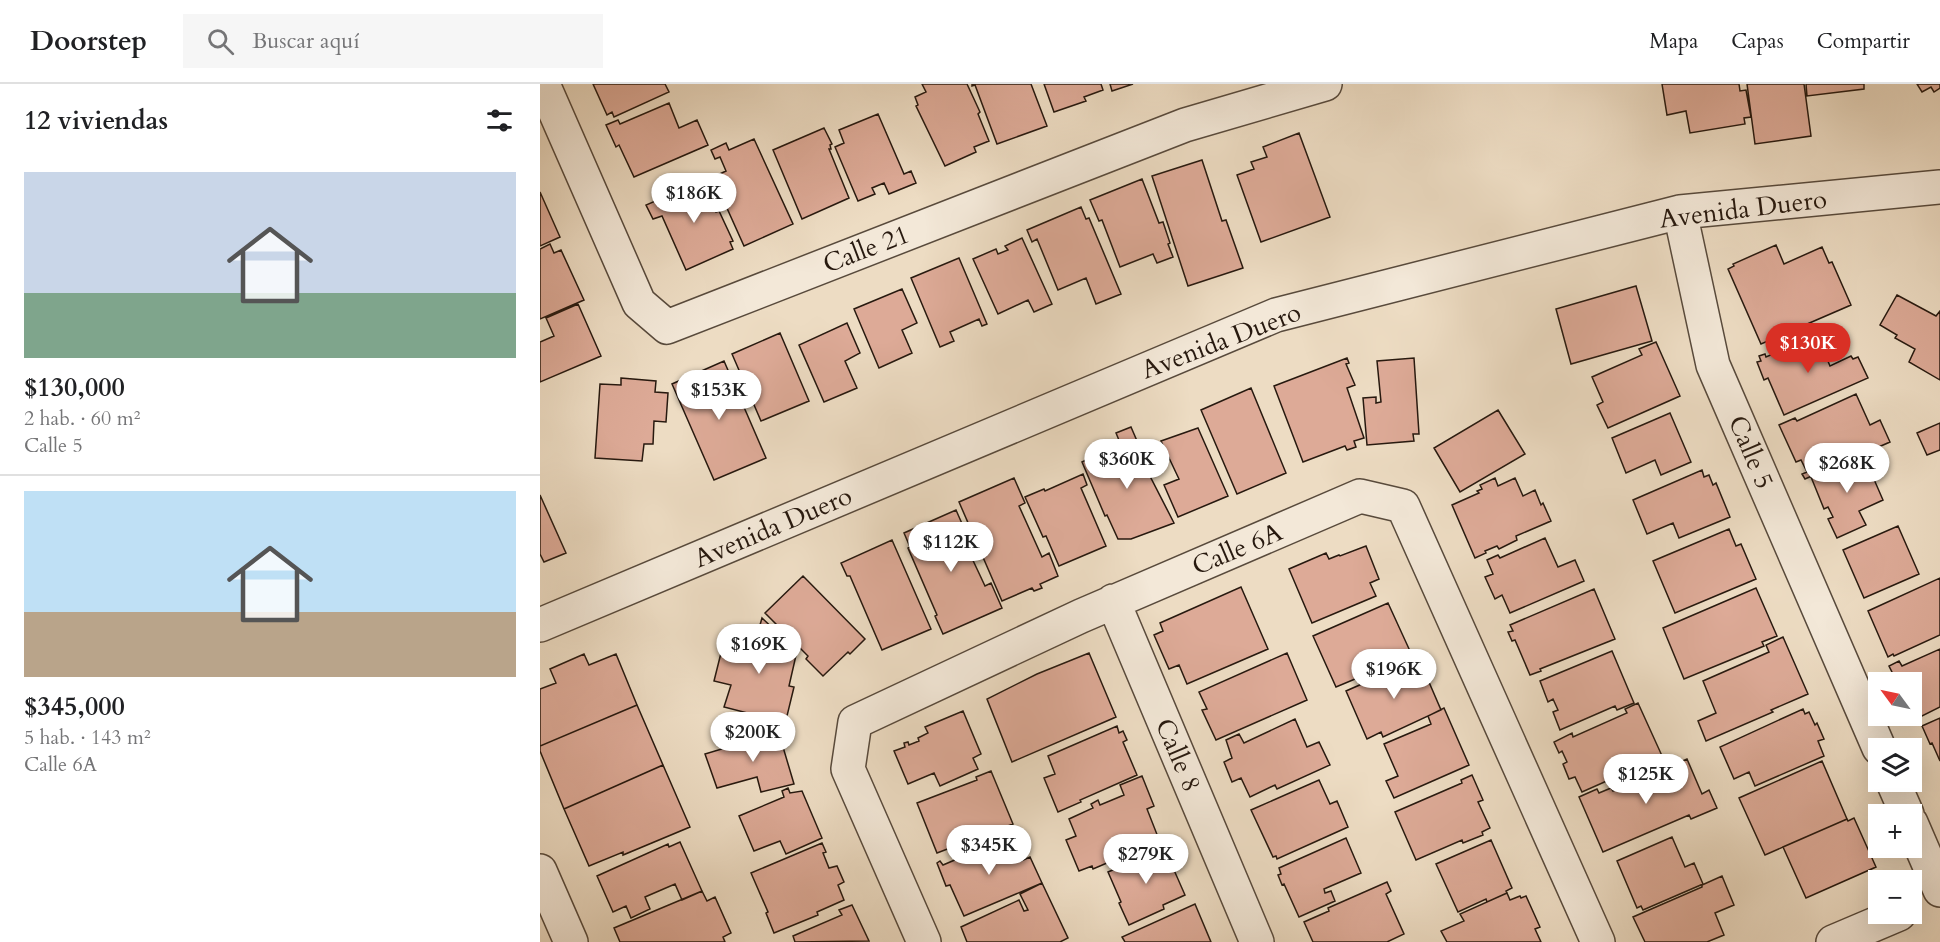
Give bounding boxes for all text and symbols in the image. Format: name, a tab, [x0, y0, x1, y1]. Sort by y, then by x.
search box	[183, 14, 603, 68]
text: Doorstep	[30, 22, 147, 60]
icon: search	[204, 25, 237, 58]
text: Buscar aquí	[252, 26, 360, 56]
text: Mapa	[1649, 27, 1698, 56]
text: Capas	[1731, 27, 1784, 56]
text: Compartir	[1817, 27, 1910, 56]
text: 12 viviendas	[24, 103, 168, 138]
icon: filters	[483, 104, 516, 137]
pin: $186K	[652, 173, 736, 224]
text: $186K	[665, 179, 723, 206]
street label: Avenida Duero	[1657, 181, 1829, 237]
icon: home	[216, 211, 324, 319]
street label: Calle 21	[818, 217, 914, 281]
street label: Avenida Duero	[1136, 294, 1306, 388]
pin: $130K	[1766, 323, 1850, 374]
text: $130K	[1779, 329, 1837, 356]
text: $130,000	[24, 370, 125, 405]
pin: $153K	[677, 370, 761, 421]
text: $153K	[690, 376, 748, 403]
text: 2 hab. · 60 m²	[24, 405, 140, 432]
street label: Calle 5	[1720, 410, 1782, 494]
text: Calle 5	[24, 432, 83, 459]
pin: $360K	[1085, 439, 1169, 490]
pin: $268K	[1805, 443, 1889, 494]
text: $360K	[1098, 445, 1156, 472]
text: $268K	[1818, 449, 1876, 476]
street label: Avenida Duero	[689, 478, 857, 576]
street label: Calle 6A	[1186, 514, 1288, 584]
pin: $112K	[909, 522, 993, 573]
text: $112K	[922, 528, 980, 555]
icon: home	[216, 530, 324, 638]
pin: $169K	[717, 624, 801, 675]
text: $169K	[730, 630, 788, 657]
pin: $196K	[1352, 649, 1436, 700]
text: $196K	[1365, 655, 1423, 682]
north arrow	[1868, 672, 1922, 726]
map controls	[1868, 672, 1922, 924]
text: $345,000	[24, 689, 125, 724]
pin: $200K	[711, 712, 795, 763]
street label: Calle 8	[1147, 713, 1209, 797]
text: $200K	[724, 718, 782, 745]
text: 5 hab. · 143 m²	[24, 724, 151, 751]
button: layers	[1868, 738, 1922, 792]
text: Calle 6A	[24, 751, 97, 778]
pin: $125K	[1604, 754, 1688, 805]
text: $125K	[1617, 760, 1675, 787]
button: +	[1868, 804, 1922, 858]
pin: $345K	[947, 825, 1031, 876]
text: $345K	[960, 831, 1018, 858]
pin: $279K	[1104, 834, 1188, 885]
text: $279K	[1117, 840, 1175, 867]
button: −	[1868, 870, 1922, 924]

